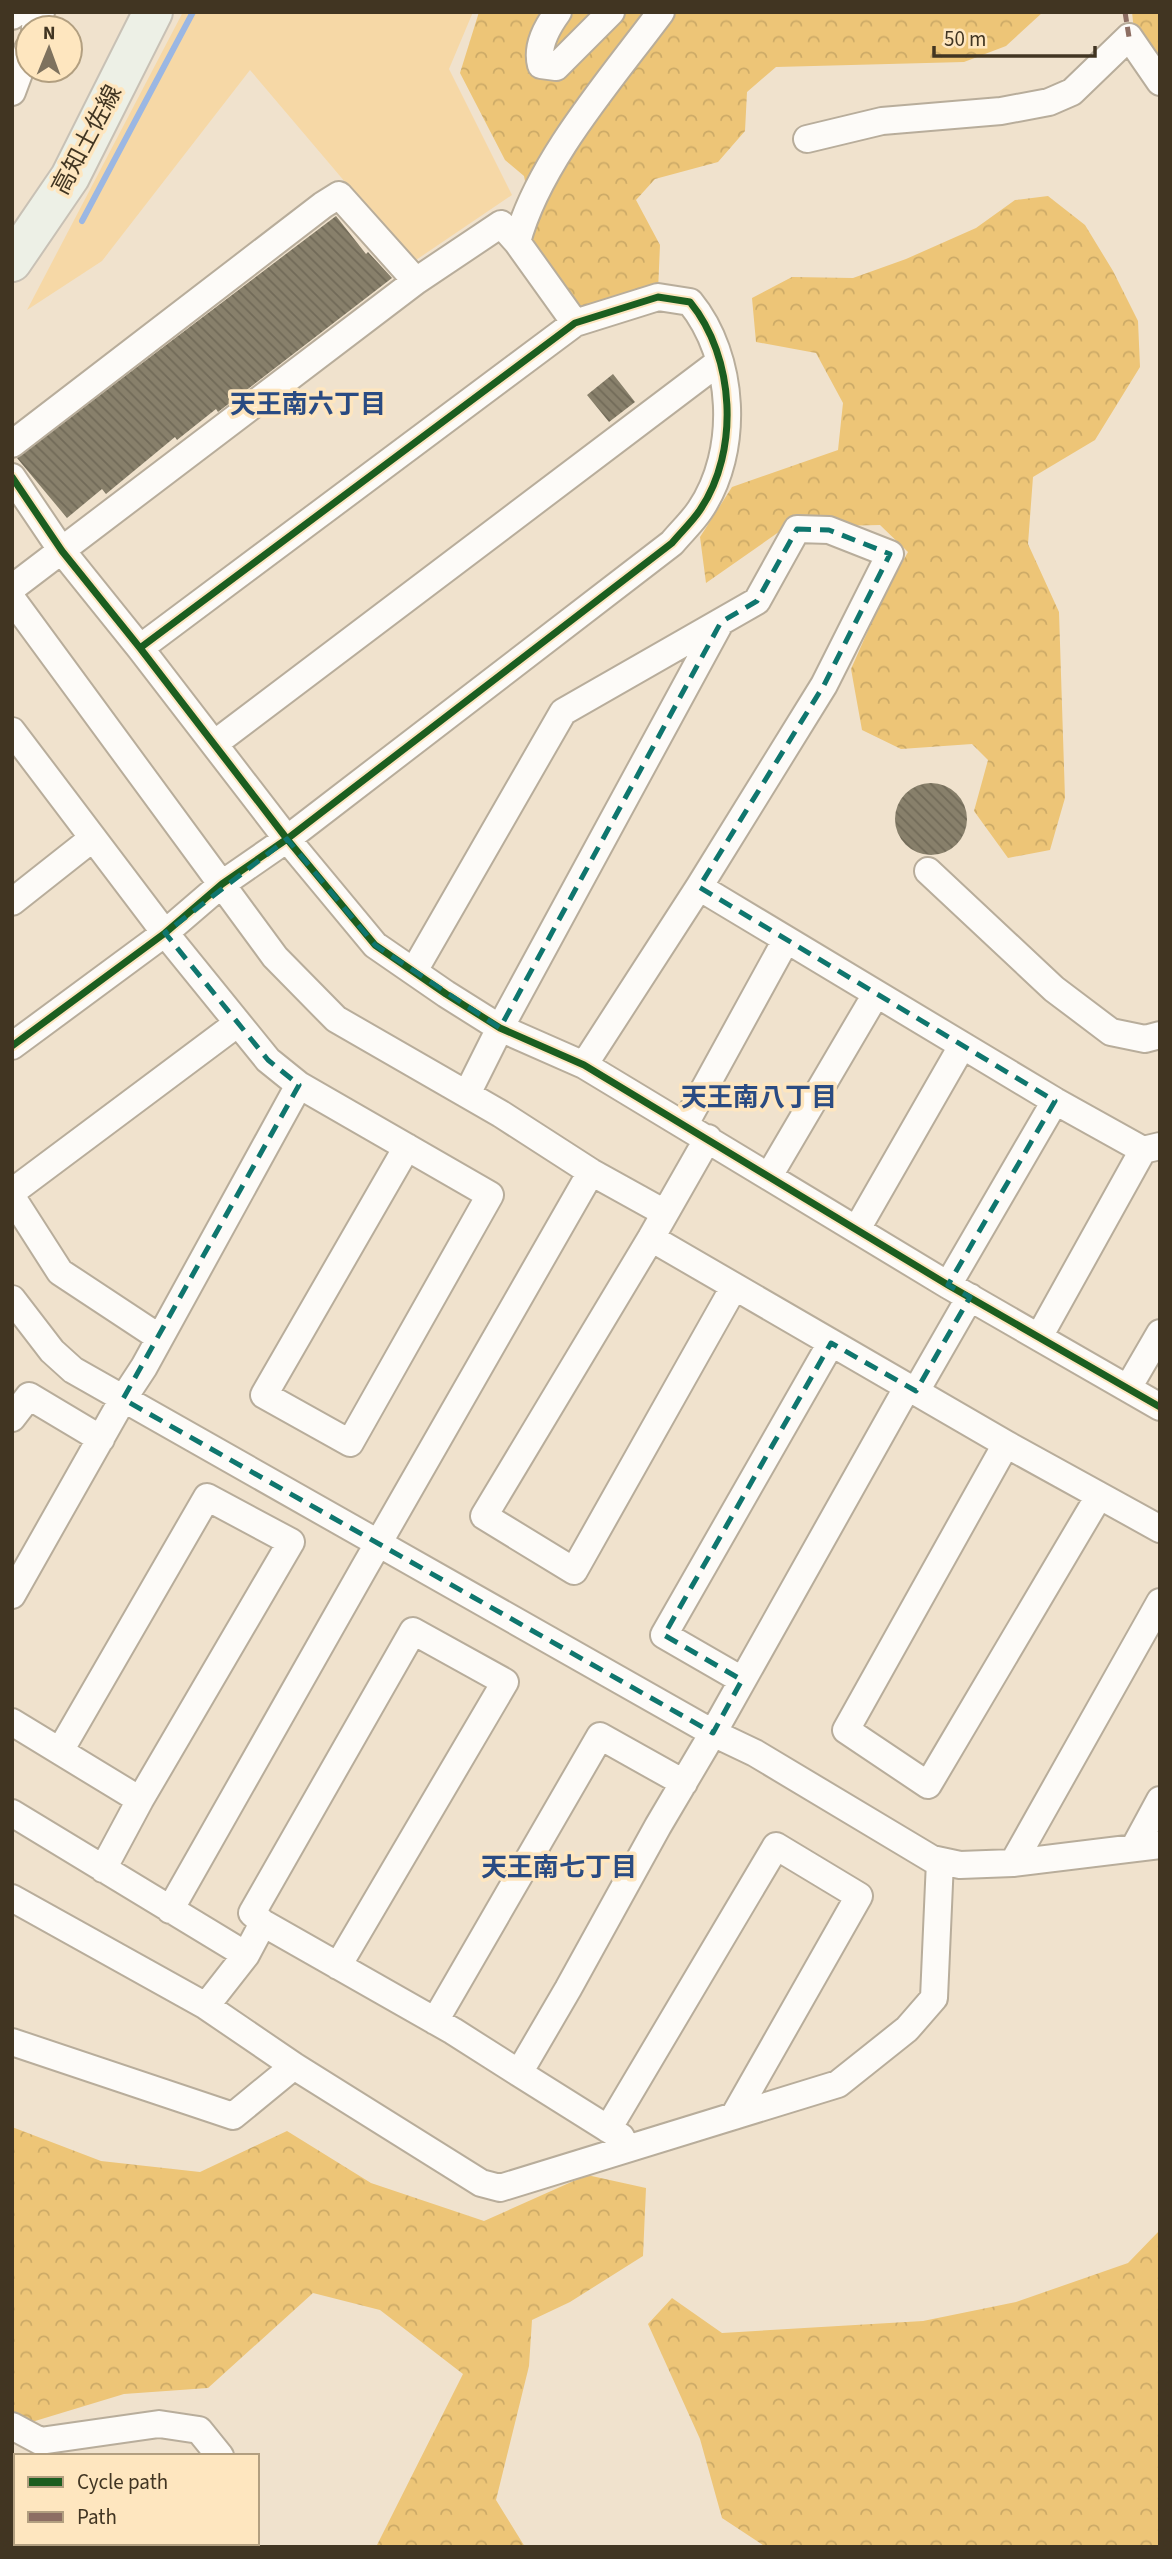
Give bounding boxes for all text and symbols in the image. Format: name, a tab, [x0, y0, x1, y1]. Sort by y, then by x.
north arrow	[14, 14, 84, 84]
scale bar	[934, 14, 1095, 58]
text: N	[43, 20, 56, 47]
text: 50 m	[944, 24, 986, 54]
street label: 高知土佐線	[43, 79, 131, 201]
district label: 天王南六丁目	[230, 386, 386, 423]
district label: 天王南八丁目	[681, 1079, 837, 1116]
district label: 天王南七丁目	[481, 1849, 637, 1886]
legend	[14, 2454, 259, 2545]
text: Cycle path	[77, 2467, 168, 2497]
text: Path	[77, 2502, 117, 2532]

